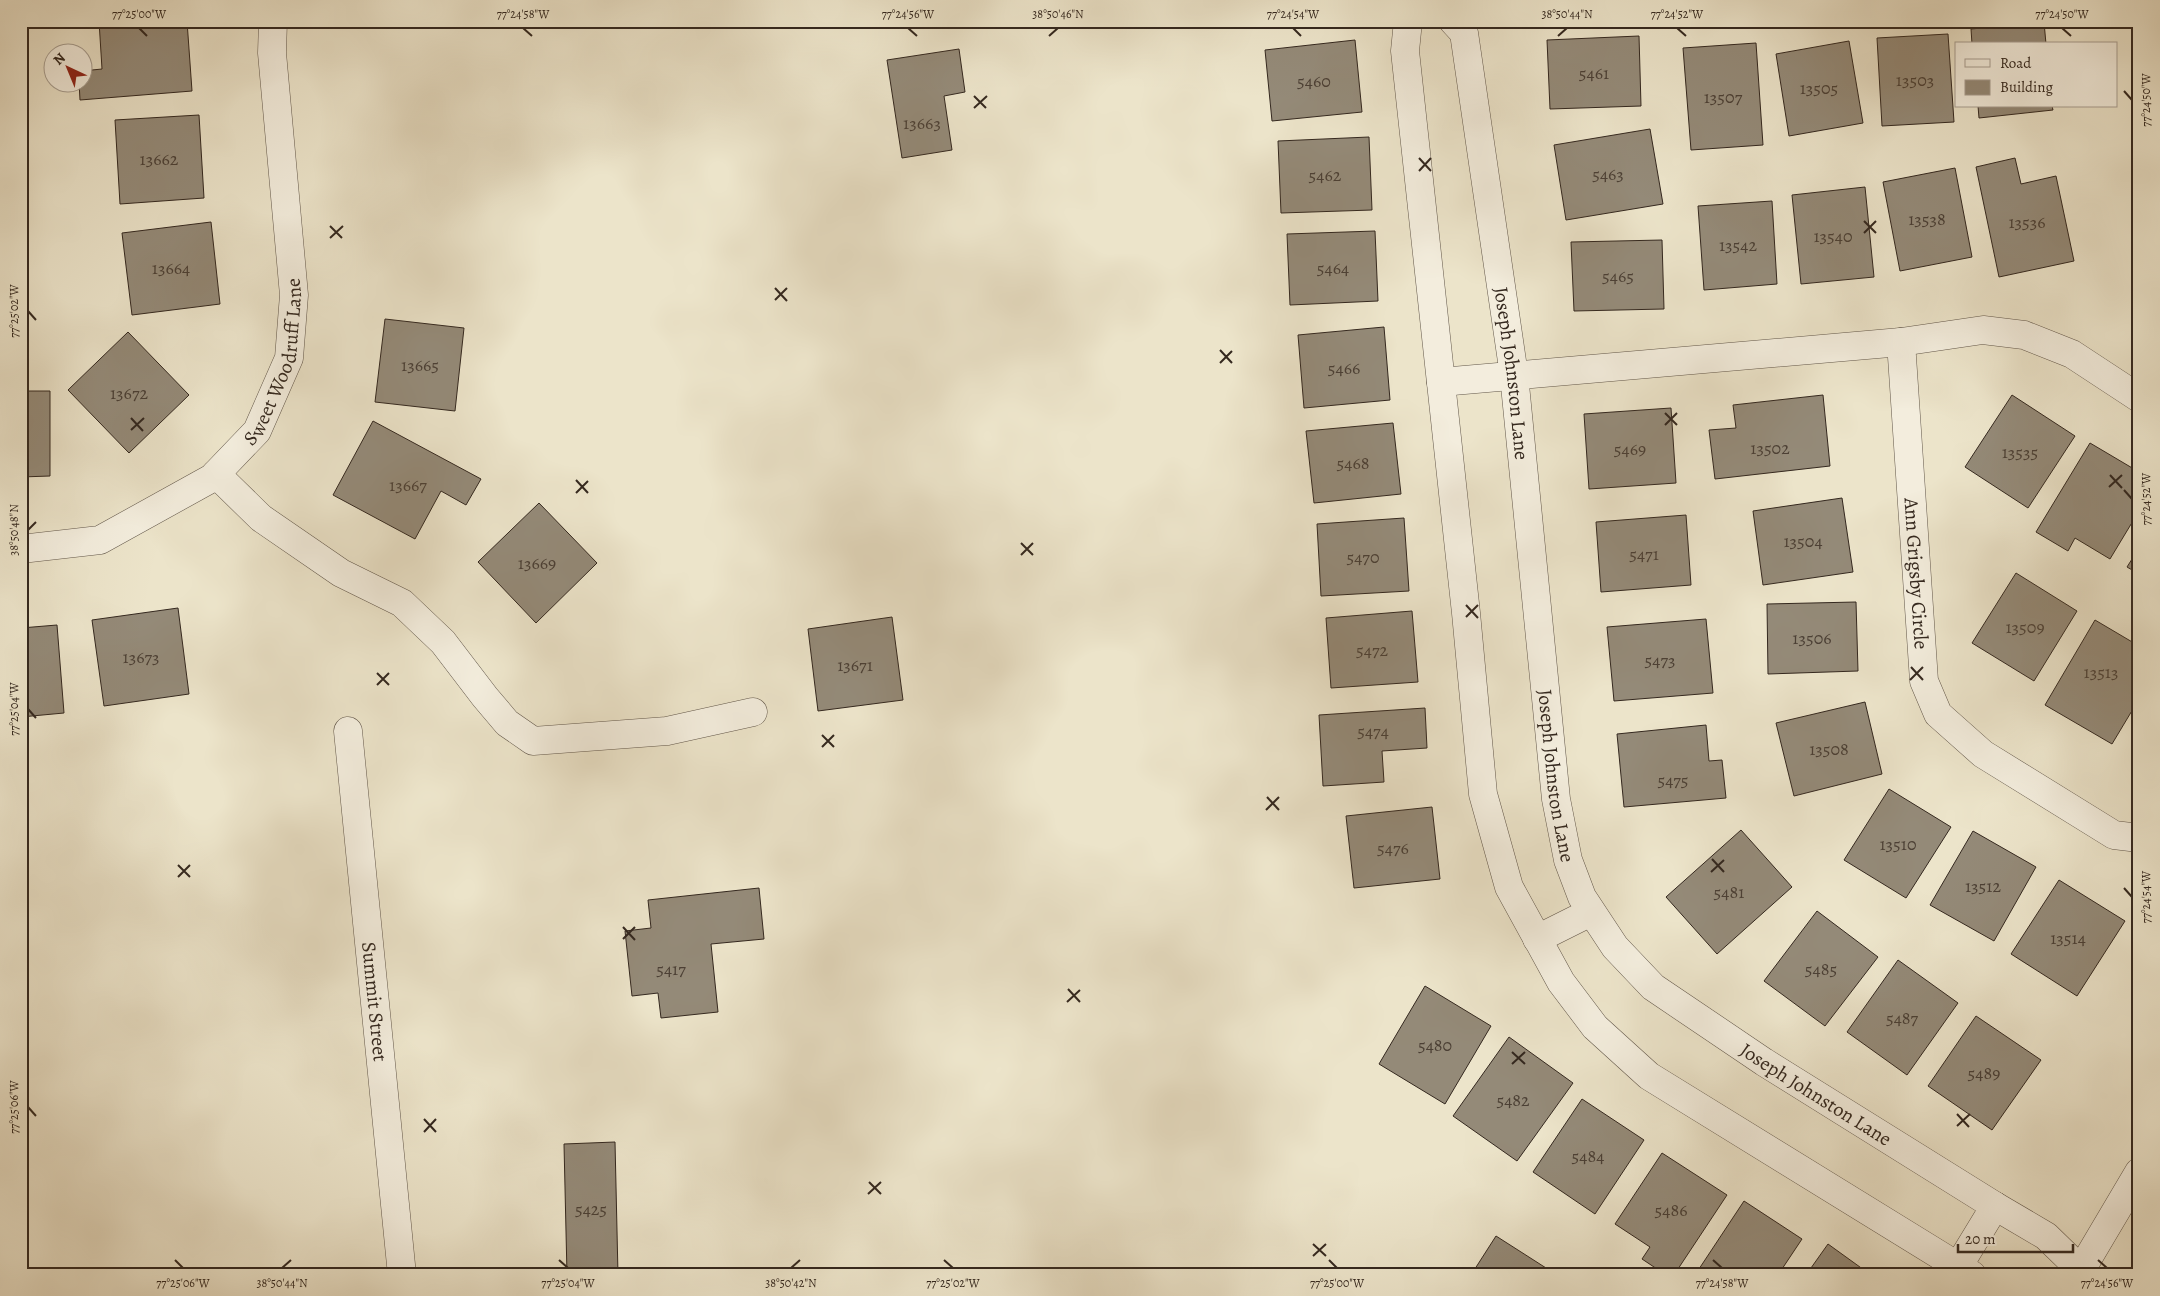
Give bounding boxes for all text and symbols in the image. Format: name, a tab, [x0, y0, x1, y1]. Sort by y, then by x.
text: 77°25'00"W	[112, 6, 167, 22]
text: 77°24'58"W	[497, 6, 550, 22]
text: 77°24'56"W	[882, 6, 935, 22]
text: 38°50'46"N	[1032, 6, 1084, 22]
text: 77°24'54"W	[1267, 6, 1320, 22]
text: 38°50'44"N	[1541, 6, 1593, 22]
text: 77°24'52"W	[1651, 6, 1704, 22]
text: 77°24'50"W	[2035, 6, 2089, 22]
north arrow	[42, 42, 92, 92]
legend	[1955, 42, 2118, 108]
text: N	[49, 49, 70, 69]
text: Road	[2000, 53, 2032, 73]
house number: 5461	[1579, 61, 1609, 85]
house number: 13503	[1896, 68, 1934, 92]
house number: 5460	[1297, 69, 1331, 93]
text: 77°24'50"W	[2138, 73, 2154, 127]
house number: 13505	[1800, 76, 1838, 100]
text: Building	[2000, 77, 2053, 97]
house number: 13507	[1704, 85, 1743, 109]
house number: 13663	[903, 111, 941, 135]
house number: 13662	[140, 147, 179, 171]
house number: 5463	[1592, 162, 1624, 186]
house number: 5462	[1309, 163, 1342, 187]
house number: 13538	[1908, 207, 1946, 231]
house number: 13536	[2008, 210, 2046, 234]
house number: 13540	[1813, 224, 1853, 248]
house number: 13542	[1719, 233, 1757, 257]
house number: 13664	[152, 256, 190, 280]
house number: 5464	[1317, 256, 1349, 280]
house number: 5465	[1602, 264, 1634, 288]
street label: Sweet Woodruff Lane	[237, 277, 308, 452]
text: 77°25'02"W	[6, 283, 22, 338]
street label: Joseph Johnston Lane	[1487, 285, 1535, 461]
house number: 13665	[401, 353, 439, 377]
house number: 5466	[1328, 356, 1360, 380]
house number: 13672	[110, 381, 148, 405]
house number: 13502	[1750, 436, 1790, 460]
house number: 5469	[1614, 437, 1646, 461]
house number: 13535	[2002, 440, 2038, 464]
house number: 5468	[1337, 451, 1369, 475]
text: 77°24'52"W	[2138, 472, 2154, 525]
house number: 13667	[389, 473, 427, 497]
street label: Ann Grigsby Circle	[1898, 496, 1935, 650]
text: 38°50'48"N	[6, 504, 22, 556]
house number: 13504	[1783, 529, 1823, 553]
house number: 5471	[1629, 542, 1659, 566]
house number: 5470	[1346, 545, 1380, 569]
house number: 13669	[518, 551, 556, 575]
house number: 13509	[2005, 615, 2045, 639]
house number: 13506	[1792, 626, 1832, 650]
house number: 5472	[1356, 638, 1388, 662]
house number: 13673	[122, 645, 160, 669]
house number: 5473	[1645, 648, 1675, 672]
house number: 13671	[837, 653, 873, 677]
house number: 13513	[2083, 660, 2119, 684]
text: 77°25'04"W	[6, 682, 22, 736]
street label: Joseph Johnston Lane	[1531, 688, 1581, 865]
house number: 5474	[1357, 719, 1389, 743]
house number: 13508	[1809, 737, 1849, 761]
house number: 5475	[1657, 768, 1689, 792]
house number: 13510	[1879, 832, 1917, 856]
house number: 5476	[1377, 836, 1409, 860]
text: 77°24'54"W	[2138, 870, 2154, 923]
house number: 13512	[1965, 874, 2001, 898]
house number: 5481	[1714, 880, 1744, 904]
house number: 13514	[2050, 926, 2086, 950]
street label: Summit Street	[355, 941, 394, 1063]
house number: 5417	[656, 957, 686, 981]
house number: 5485	[1805, 957, 1837, 981]
house number: 5487	[1886, 1006, 1919, 1030]
house number: 5480	[1418, 1033, 1452, 1057]
street label: Joseph Johnston Lane	[1735, 1037, 1897, 1152]
house number: 5489	[1968, 1061, 2000, 1085]
text: 77°25'06"W	[6, 1080, 22, 1134]
house number: 5482	[1496, 1088, 1530, 1112]
house number: 5484	[1572, 1144, 1604, 1168]
house number: 5425	[575, 1197, 607, 1221]
house number: 5486	[1655, 1198, 1687, 1222]
scale bar	[1958, 1221, 2072, 1253]
text: 20 m	[1965, 1229, 1996, 1249]
text: 77°25'06"W	[156, 1275, 210, 1291]
text: 38°50'44"N	[256, 1275, 308, 1291]
text: 77°25'04"W	[541, 1275, 595, 1291]
text: 38°50'42"N	[765, 1275, 817, 1291]
text: 77°25'02"W	[926, 1275, 981, 1291]
text: 77°25'00"W	[1310, 1275, 1365, 1291]
text: 77°24'58"W	[1696, 1275, 1749, 1291]
text: 77°24'56"W	[2081, 1275, 2134, 1291]

